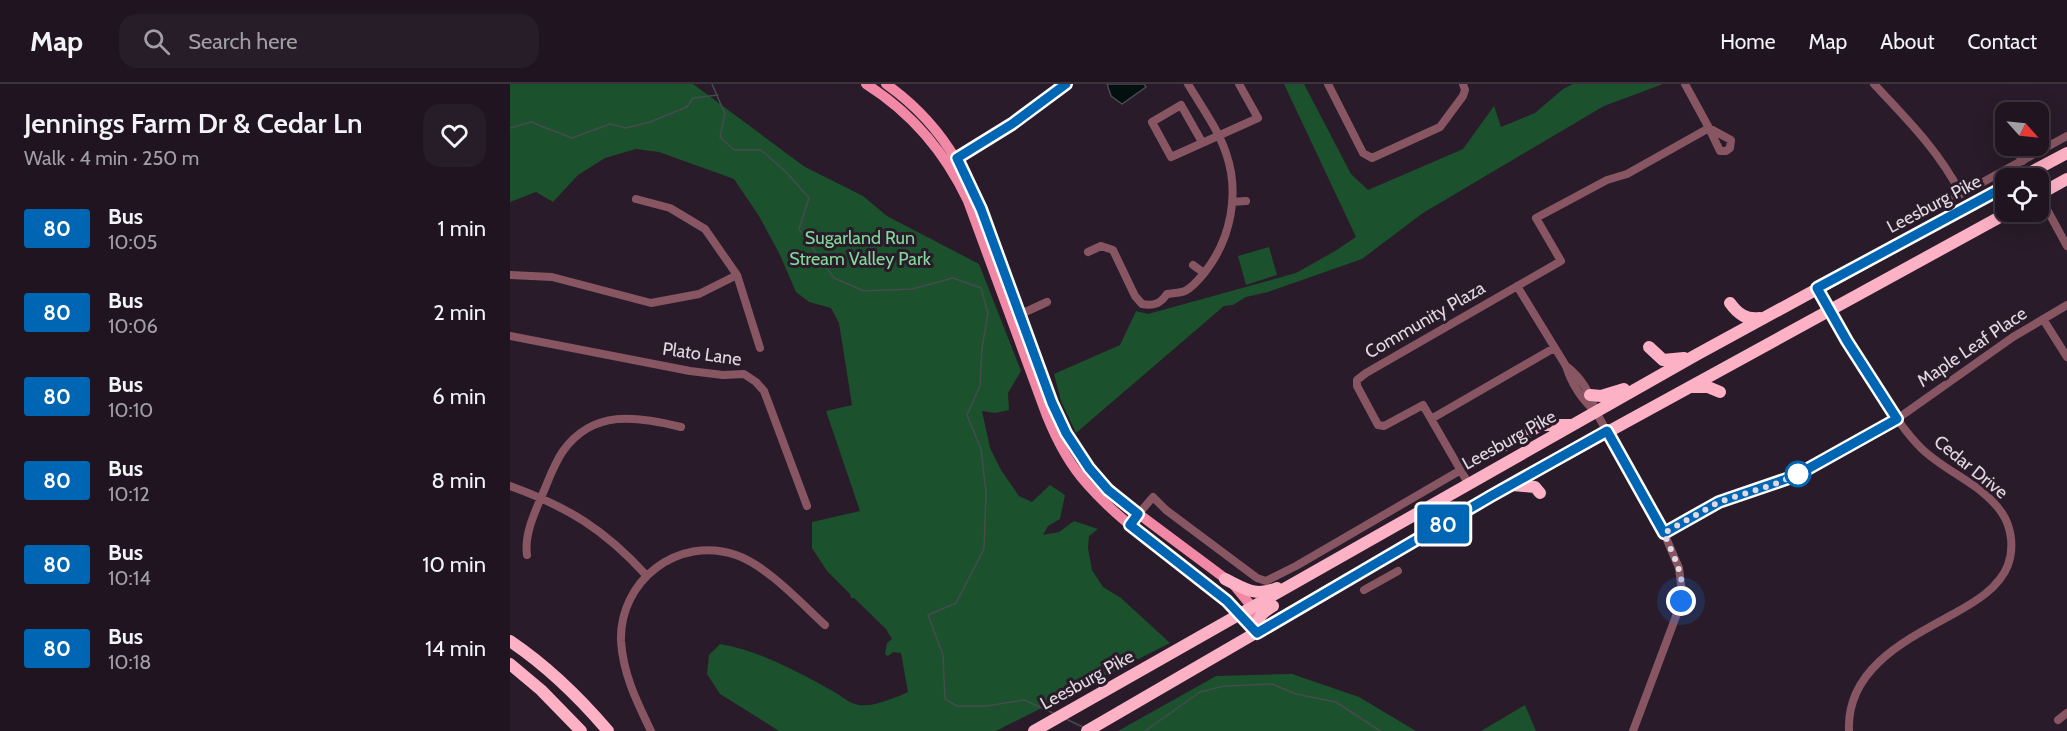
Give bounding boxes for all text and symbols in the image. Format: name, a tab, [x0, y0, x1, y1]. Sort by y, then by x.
search box	[119, 14, 539, 68]
text: Map	[30, 24, 83, 58]
icon: search	[140, 25, 173, 58]
text: Search here	[188, 28, 297, 55]
text: Home	[1720, 29, 1776, 54]
text: Map	[1809, 29, 1847, 54]
text: About	[1880, 29, 1934, 54]
text: Contact	[1967, 29, 2037, 54]
north arrow	[1995, 102, 2049, 156]
map controls	[1995, 102, 2049, 222]
button: heart	[423, 104, 486, 167]
text: Jennings Farm Dr & Cedar Ln	[24, 106, 363, 140]
text: Walk · 4 min · 250 m	[24, 146, 199, 170]
button: locate	[1995, 168, 2049, 222]
street label: Leesburg Pike	[1883, 170, 1985, 238]
text: Bus	[108, 203, 143, 230]
text: 1 min	[438, 215, 486, 242]
text: 80	[43, 216, 71, 241]
park label: Sugarland Run Stream Valley Park	[789, 227, 932, 270]
text: 10:05	[108, 230, 157, 254]
street label: Community Plaza	[1361, 277, 1489, 363]
text: Bus	[108, 287, 143, 314]
text: 2 min	[433, 299, 486, 326]
text: 80	[43, 300, 71, 325]
street label: Maple Leaf Place	[1913, 302, 2031, 392]
text: 10:06	[108, 314, 158, 338]
street label: Plato Lane	[661, 338, 743, 370]
text: Bus	[108, 371, 143, 398]
text: 6 min	[432, 383, 486, 410]
text: 80	[43, 384, 71, 409]
text: 10:10	[108, 398, 153, 422]
street label: Leesburg Pike	[1458, 405, 1560, 475]
street label: Cedar Drive	[1930, 431, 2012, 503]
text: Bus	[108, 455, 143, 482]
unlabelled marker	[1785, 461, 1811, 487]
text: 8 min	[431, 467, 486, 494]
text: 80	[43, 468, 71, 493]
text: 10:12	[108, 482, 150, 506]
line badge: 80	[1416, 504, 1470, 544]
text: 80	[1429, 512, 1457, 537]
text: Bus	[108, 539, 143, 566]
text: 10 min	[422, 551, 486, 578]
text: 80	[43, 552, 71, 577]
text: 10:14	[108, 566, 151, 590]
your location	[1666, 586, 1696, 616]
text: Bus	[108, 623, 143, 650]
text: 14 min	[425, 635, 486, 662]
text: 80	[43, 636, 71, 661]
street label: Leesburg Pike	[1036, 645, 1138, 715]
text: 10:18	[108, 650, 151, 674]

